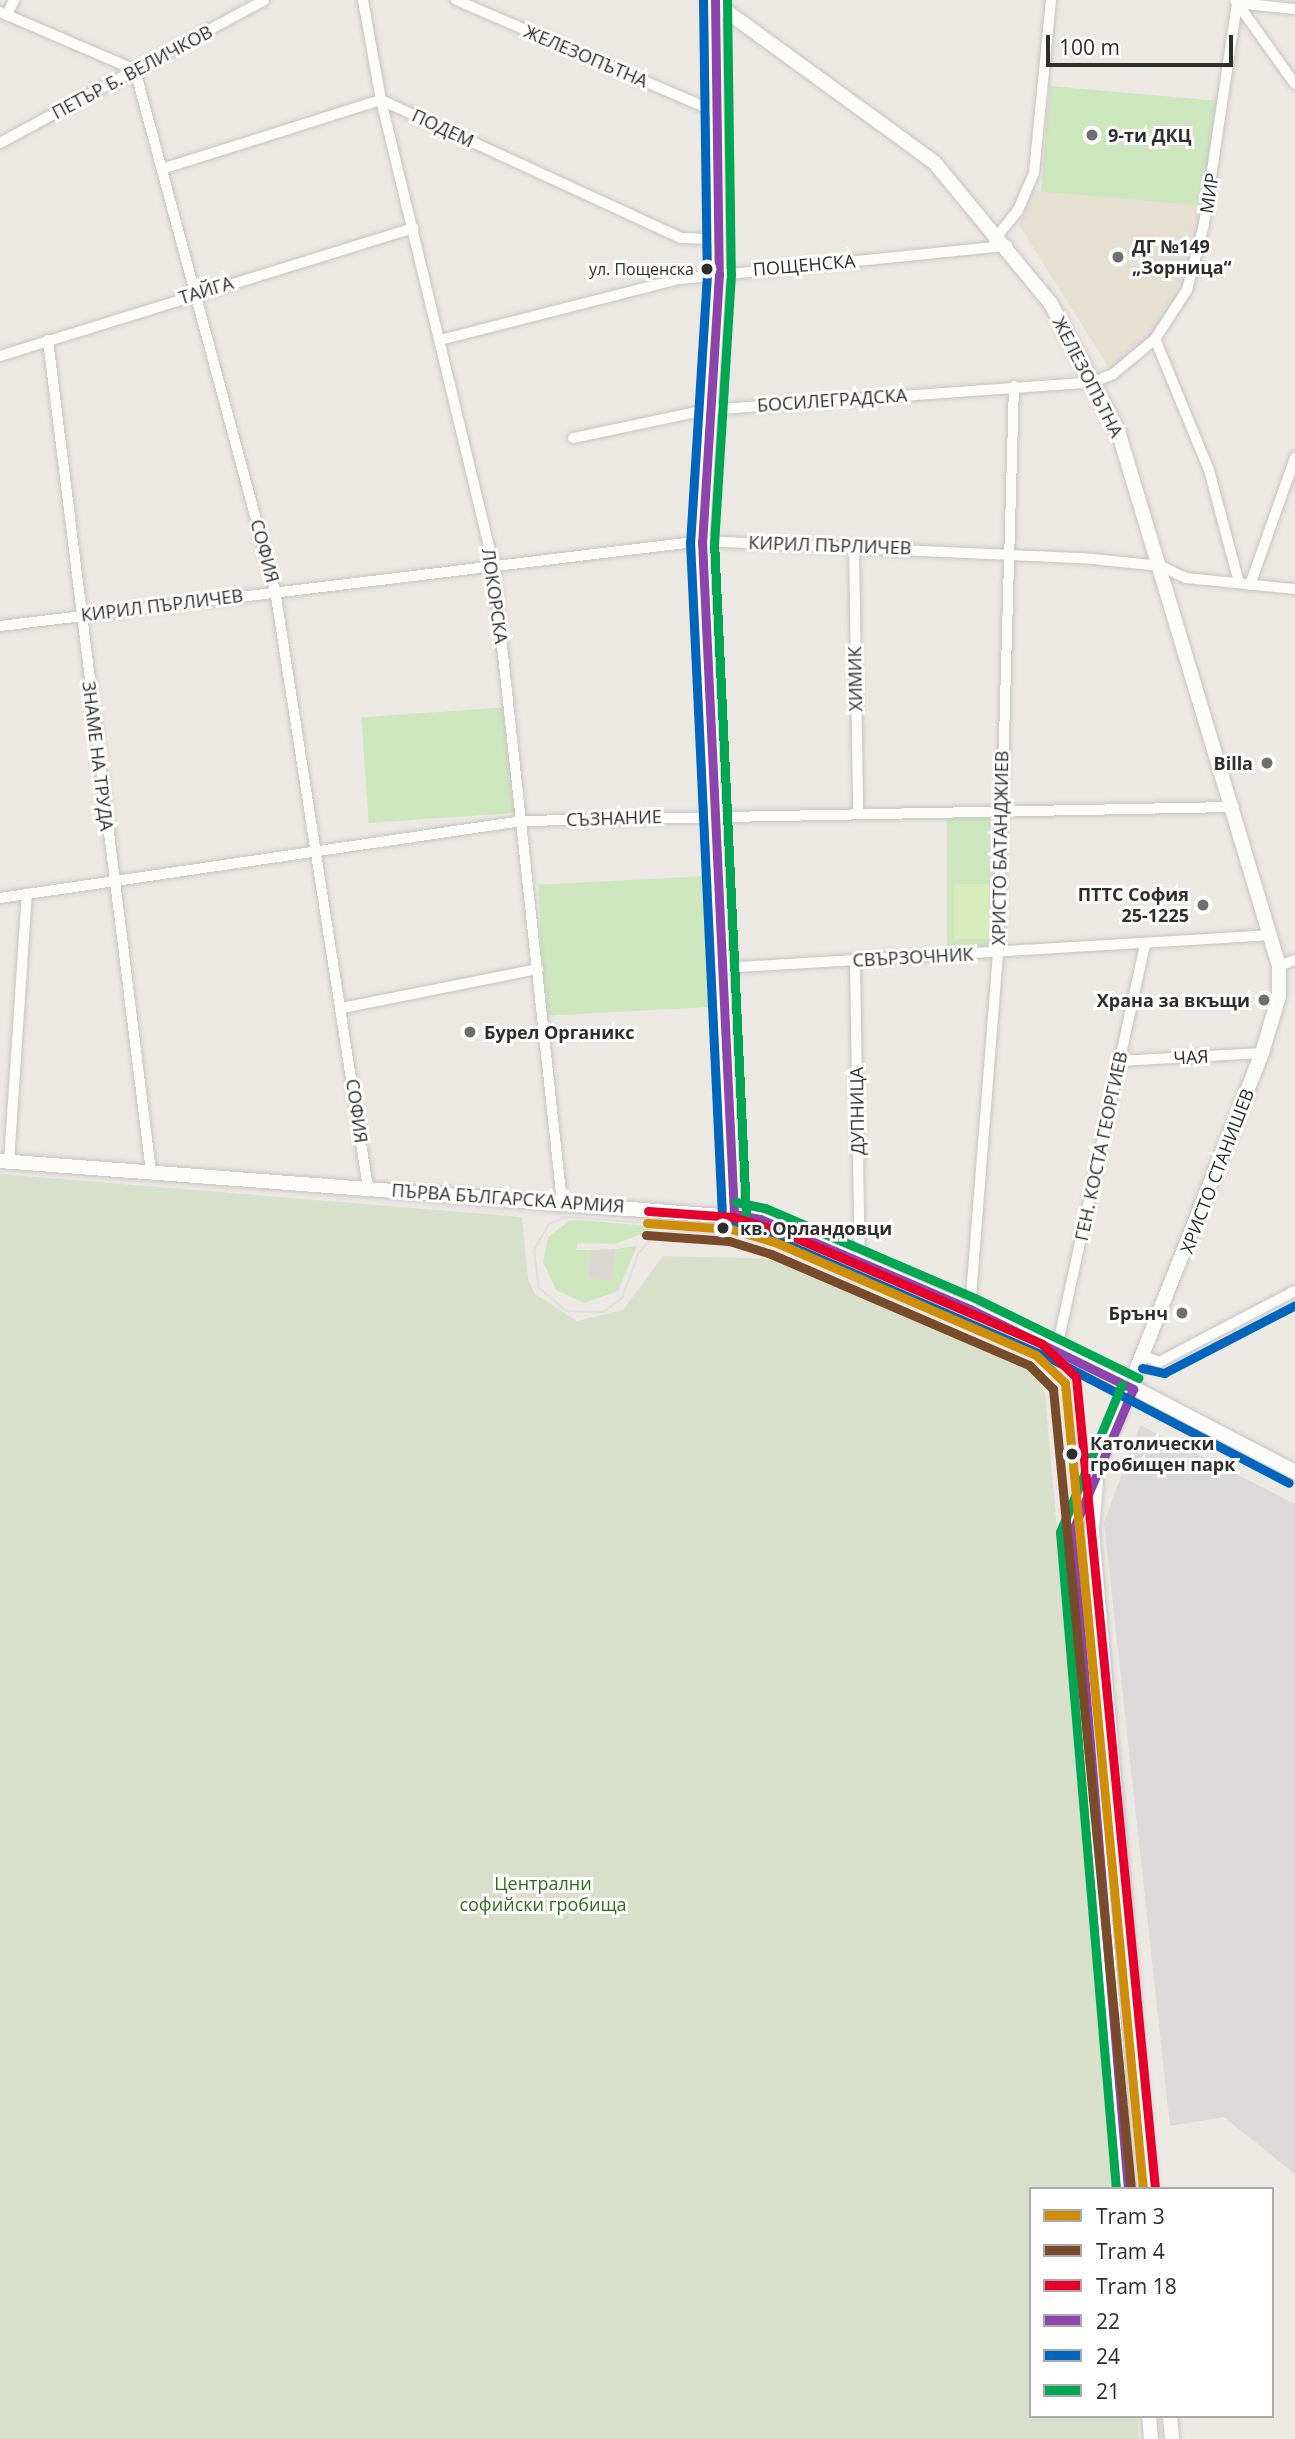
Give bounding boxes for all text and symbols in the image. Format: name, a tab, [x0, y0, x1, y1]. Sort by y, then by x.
street label: ЖЕЛЕЗОПЪТНА	[521, 20, 651, 92]
street label: ПЕТЪР Б. ВЕЛИЧКОВ	[48, 21, 216, 123]
scale bar	[1050, 21, 1237, 65]
text: 100 m	[1059, 33, 1120, 61]
street label: ПОДЕМ	[409, 104, 477, 152]
place label: 9-ти ДКЦ	[1108, 124, 1192, 146]
marker: 9-ти ДКЦ	[1082, 125, 1102, 145]
street label: МИР	[1195, 171, 1223, 215]
place label: ДГ №149 „Зорница“	[1132, 236, 1232, 278]
marker: ДГ №149 „Зорница“	[1110, 249, 1126, 265]
street label: ПОЩЕНСКА	[752, 250, 856, 280]
place label: ул. Пощенска	[589, 259, 694, 279]
marker: ул. Пощенска	[700, 262, 714, 276]
street label: ТАЙГА	[176, 272, 236, 308]
street label: ЖЕЛЕЗОПЪТНА	[1048, 313, 1128, 441]
street label: БОСИЛЕГРАДСКА	[756, 384, 908, 416]
street label: СОФИЯ	[246, 517, 284, 585]
street label: КИРИЛ ПЪРЛИЧЕВ	[748, 531, 912, 559]
street label: ЛОКОРСКА	[478, 547, 512, 645]
street label: КИРИЛ ПЪРЛИЧЕВ	[80, 584, 244, 626]
street label: ХИМИК	[844, 646, 866, 712]
street label: ЗНАМЕ НА ТРУДА	[78, 680, 118, 832]
street label: ХРИСТО БАТАНДЖИЕВ	[988, 751, 1012, 945]
place label: Billa	[1214, 752, 1253, 774]
marker: Billa	[1259, 755, 1275, 771]
street label: СЪЗНАНИЕ	[566, 806, 662, 830]
place label: ПТТС София 25-1225	[1078, 884, 1189, 926]
marker: ПТТС София 25-1225	[1195, 897, 1211, 913]
street label: СВЪРЗОЧНИК	[852, 943, 974, 971]
place label: Храна за вкъщи	[1097, 989, 1250, 1011]
marker: Храна за вкъщи	[1256, 992, 1272, 1008]
place label: Бурел Органикс	[484, 1021, 635, 1043]
marker: Бурел Органикс	[462, 1024, 478, 1040]
street label: ЧАЯ	[1173, 1045, 1209, 1069]
street label: ГЕН. КОСТА ГЕОРГИЕВ	[1070, 1049, 1132, 1243]
street label: ДУПНИЦА	[845, 1067, 869, 1155]
street label: СОФИЯ	[342, 1077, 372, 1145]
street label: ХРИСТО СТАНИШЕВ	[1176, 1086, 1258, 1256]
street label: ПЪРВА БЪЛГАРСКА АРМИЯ	[391, 1179, 625, 1217]
marker: кв. Орландовци	[712, 1217, 734, 1239]
place label: кв. Орландовци	[740, 1217, 892, 1239]
place label: Брънч	[1109, 1302, 1168, 1324]
marker: Брънч	[1174, 1305, 1190, 1321]
place label: Католически гробищен парк	[1090, 1433, 1235, 1476]
marker: Католически гробищен парк	[1061, 1443, 1083, 1465]
park label: Централни софийски гробища	[459, 1873, 627, 1916]
legend	[1029, 2187, 1274, 2418]
text: Tram 3	[1096, 2202, 1165, 2230]
text: Tram 4	[1096, 2237, 1165, 2265]
text: Tram 18	[1096, 2272, 1177, 2300]
text: 22	[1096, 2307, 1120, 2335]
text: 24	[1096, 2342, 1120, 2370]
text: 21	[1096, 2377, 1120, 2405]

